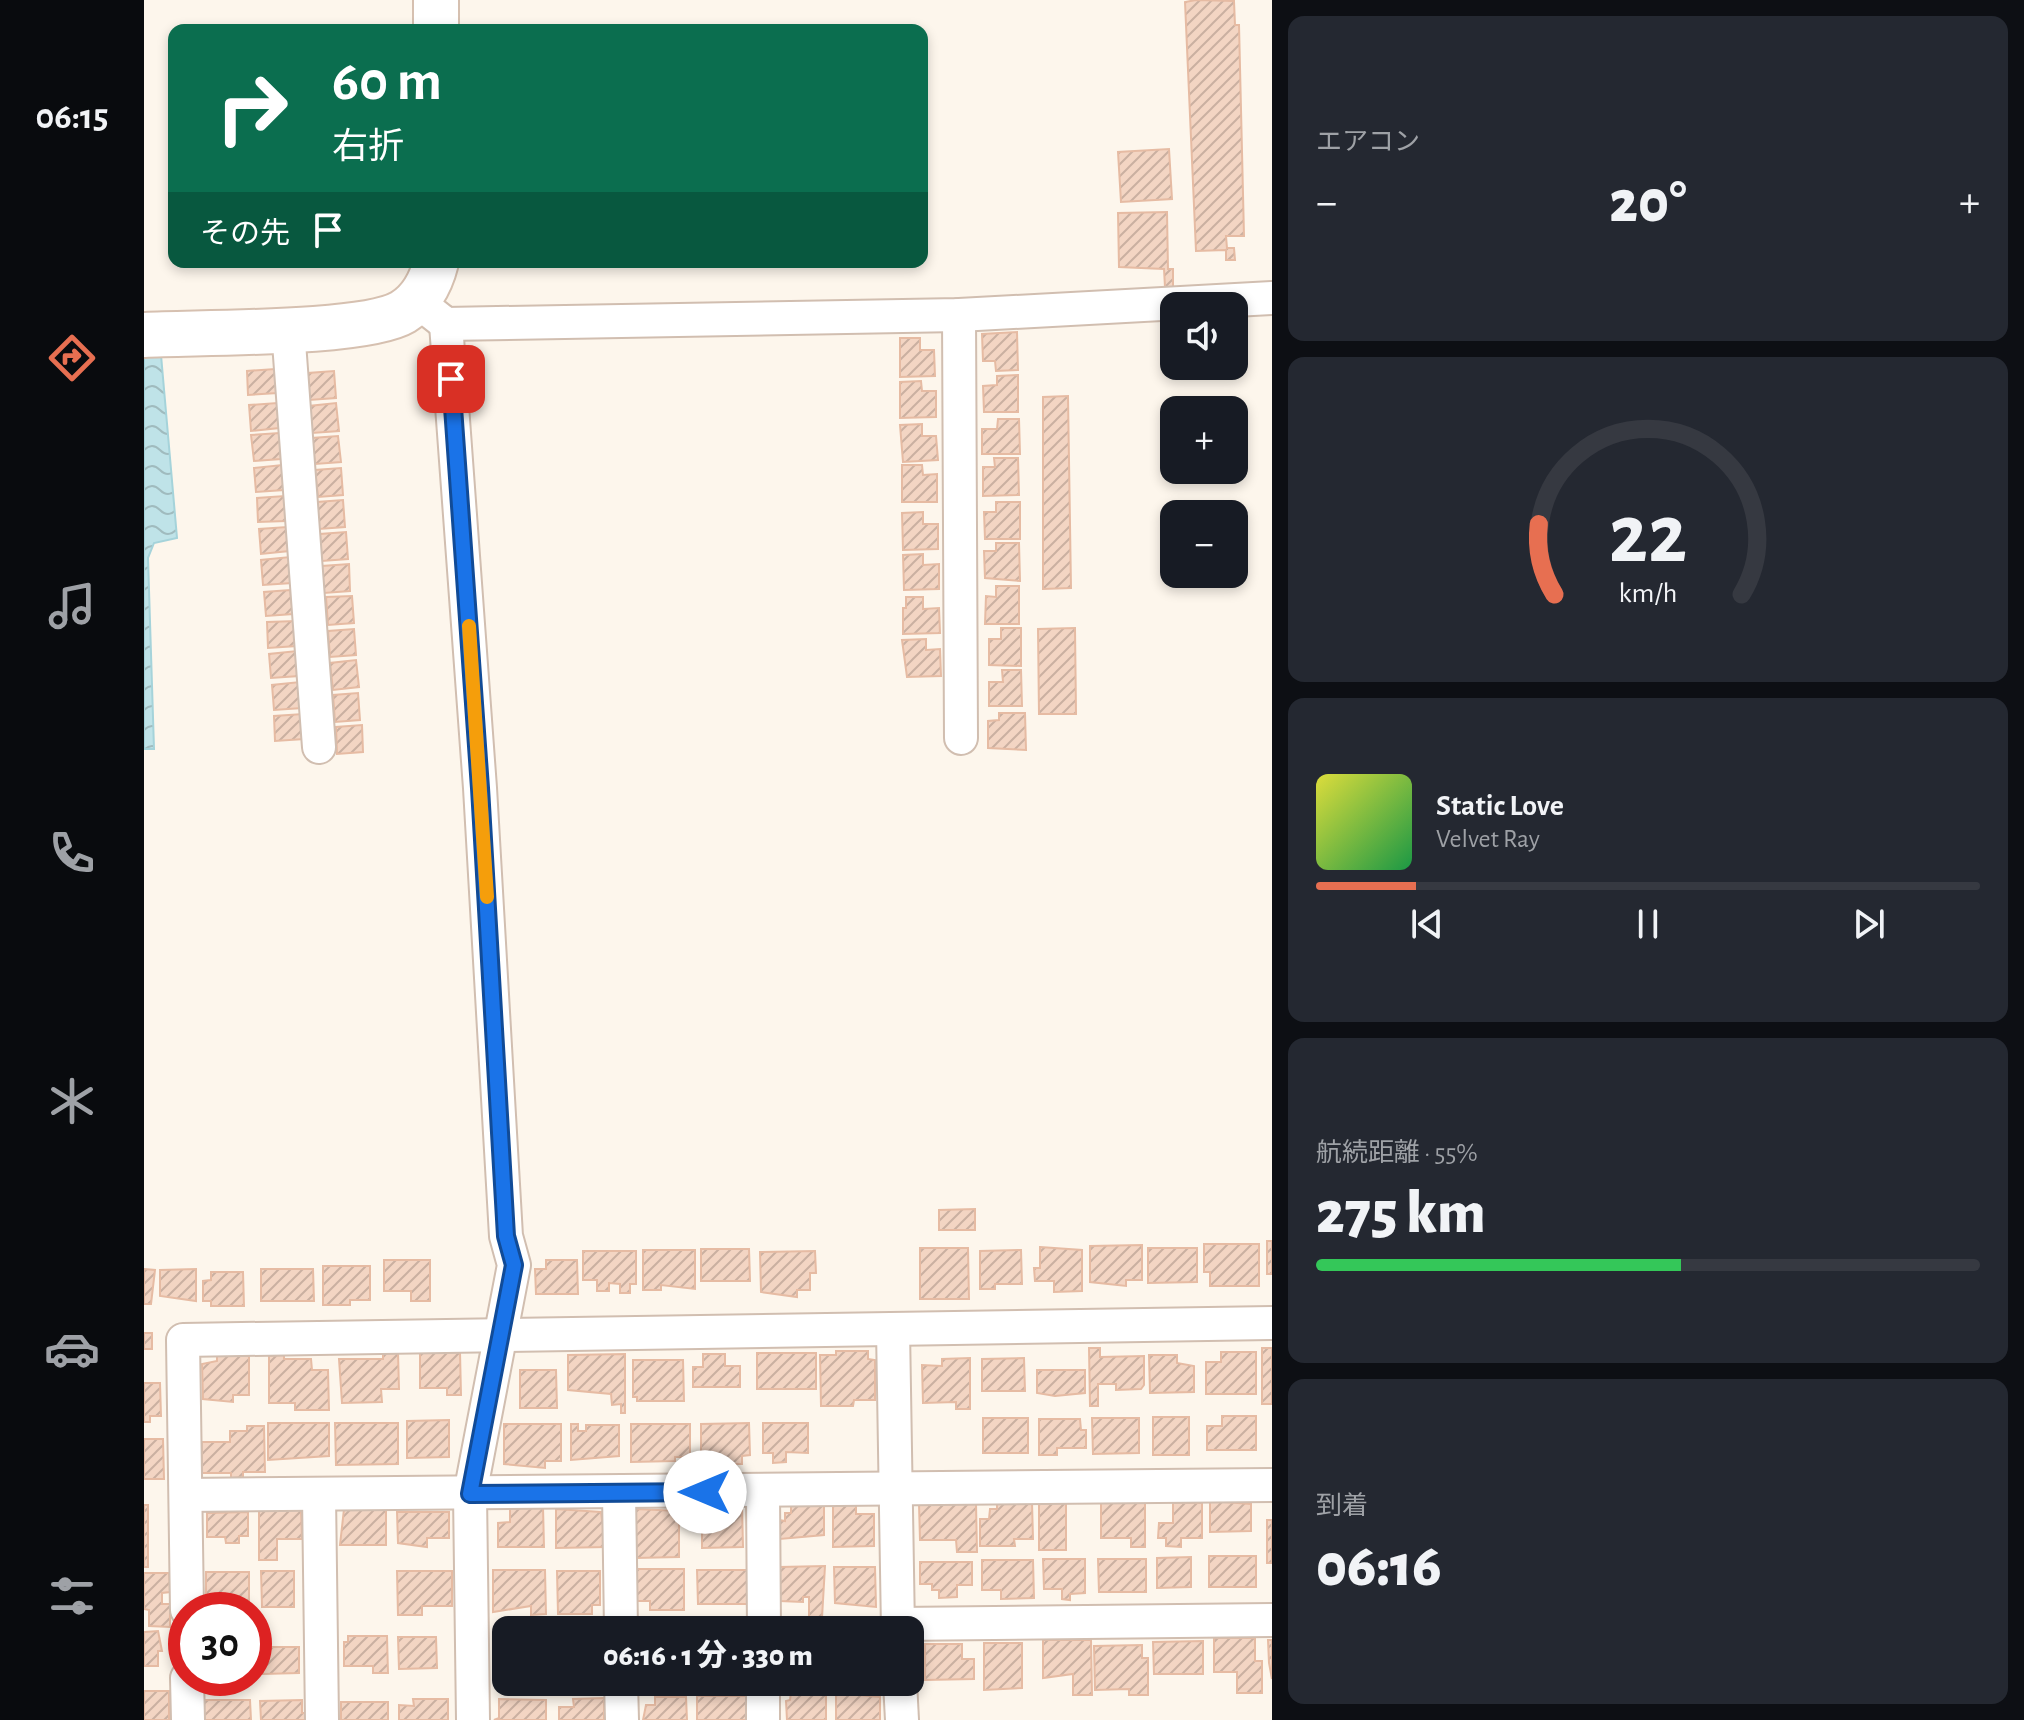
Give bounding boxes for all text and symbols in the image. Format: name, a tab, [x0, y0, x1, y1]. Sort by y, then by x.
text: 60 m	[332, 54, 442, 110]
icon: right	[200, 56, 304, 160]
text: 06:15	[36, 99, 108, 135]
text: 右折	[332, 129, 404, 165]
text: エアコン	[1316, 129, 1420, 155]
text: 20°	[1609, 173, 1687, 233]
text: −	[1316, 181, 1337, 225]
text: +	[1959, 181, 1980, 225]
icon: arrive	[306, 208, 350, 252]
text: その先	[200, 219, 290, 249]
map controls	[1160, 292, 1248, 588]
button: sound	[1160, 292, 1248, 380]
icon: directions	[44, 330, 100, 386]
pin	[417, 345, 485, 413]
icon: arrive	[429, 357, 473, 401]
button: +	[1160, 396, 1248, 484]
text: 22	[1609, 494, 1687, 578]
button: −	[1160, 500, 1248, 588]
icon: music	[44, 578, 100, 634]
text: km/h	[1619, 579, 1677, 608]
text: Static Love	[1436, 791, 1564, 821]
icon: phone	[44, 825, 100, 881]
text: Velvet Ray	[1436, 826, 1540, 852]
icon: previous	[1405, 902, 1449, 946]
icon: pause	[1626, 902, 1670, 946]
icon: next	[1847, 902, 1891, 946]
icon: climate	[44, 1073, 100, 1129]
text: 航続距離 · 55%	[1316, 1140, 1478, 1166]
text: 275 km	[1316, 1184, 1486, 1244]
icon: car	[44, 1321, 100, 1377]
position arrow	[663, 1450, 747, 1534]
text: 到着	[1316, 1493, 1368, 1519]
text: 06:16	[1316, 1537, 1442, 1597]
icon: filters	[44, 1568, 100, 1624]
speed limit sign: 30	[168, 1592, 272, 1696]
text: 06:16 · 1 分 · 330 m	[603, 1641, 813, 1671]

